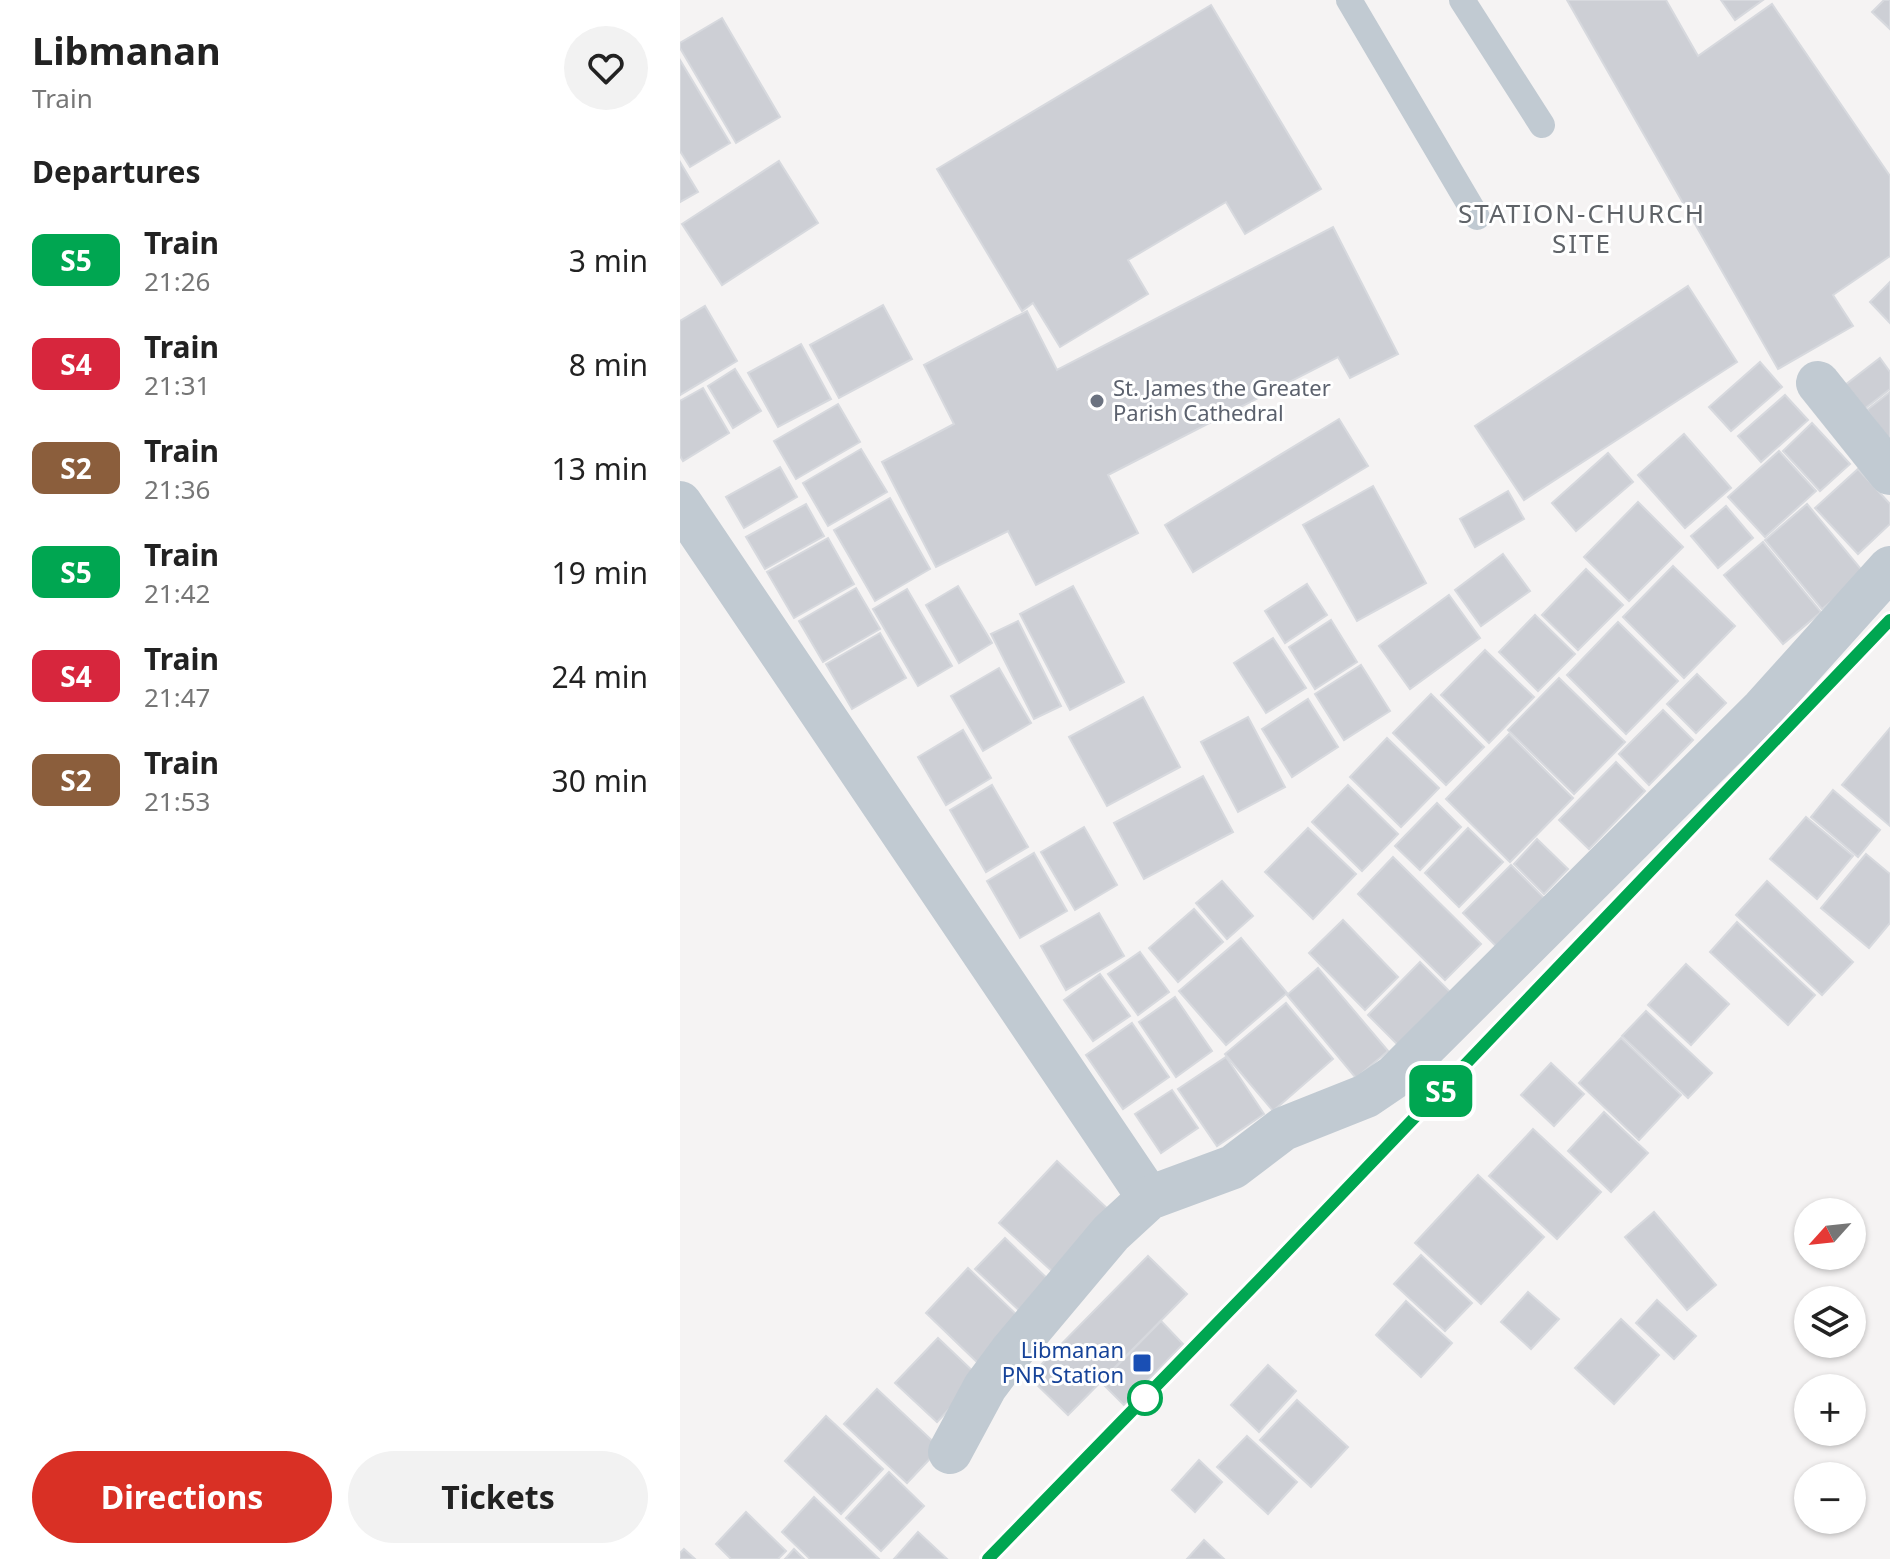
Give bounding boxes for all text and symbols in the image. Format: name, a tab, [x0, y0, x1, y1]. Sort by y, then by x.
text: Libmanan	[32, 24, 221, 76]
button: heart	[564, 26, 648, 110]
text: Train	[32, 80, 93, 116]
text: Departures	[32, 151, 201, 192]
district label: STATION-CHURCH SITE	[1458, 195, 1706, 261]
text: Train	[144, 222, 219, 263]
text: 3 min	[569, 240, 648, 281]
text: S5	[60, 241, 92, 279]
text: 21:26	[144, 263, 210, 299]
text: Train	[144, 326, 219, 367]
text: 8 min	[569, 344, 648, 385]
text: S4	[60, 345, 92, 383]
text: 21:31	[144, 367, 210, 403]
place label: St. James the Greater Parish Cathedral	[1113, 372, 1331, 427]
marker: St. James the Greater Parish Cathedral	[1088, 392, 1106, 410]
text: Train	[144, 430, 219, 471]
text: 13 min	[552, 448, 648, 489]
text: S2	[60, 449, 92, 487]
text: 21:36	[144, 471, 210, 507]
text: Train	[144, 534, 219, 575]
text: 19 min	[552, 552, 648, 593]
text: S5	[60, 553, 92, 591]
text: 21:42	[144, 575, 210, 611]
text: Train	[144, 638, 219, 679]
text: 24 min	[552, 656, 648, 697]
text: S4	[60, 657, 92, 695]
text: 21:47	[144, 679, 210, 715]
text: Train	[144, 742, 219, 783]
text: 30 min	[552, 760, 648, 801]
text: S2	[60, 761, 92, 799]
text: 21:53	[144, 783, 210, 819]
line badge: S5	[1405, 1065, 1477, 1117]
text: S5	[1425, 1072, 1457, 1110]
north arrow	[1794, 1198, 1866, 1270]
map controls	[1794, 1198, 1866, 1534]
button: layers	[1794, 1286, 1866, 1358]
place label: Libmanan PNR Station	[1002, 1334, 1124, 1389]
marker: Libmanan PNR Station	[1131, 1352, 1153, 1374]
button: +	[1794, 1374, 1866, 1446]
unlabelled marker	[1128, 1381, 1162, 1415]
button: Directions	[32, 1451, 332, 1543]
button: Tickets	[348, 1451, 648, 1543]
button: −	[1794, 1462, 1866, 1534]

